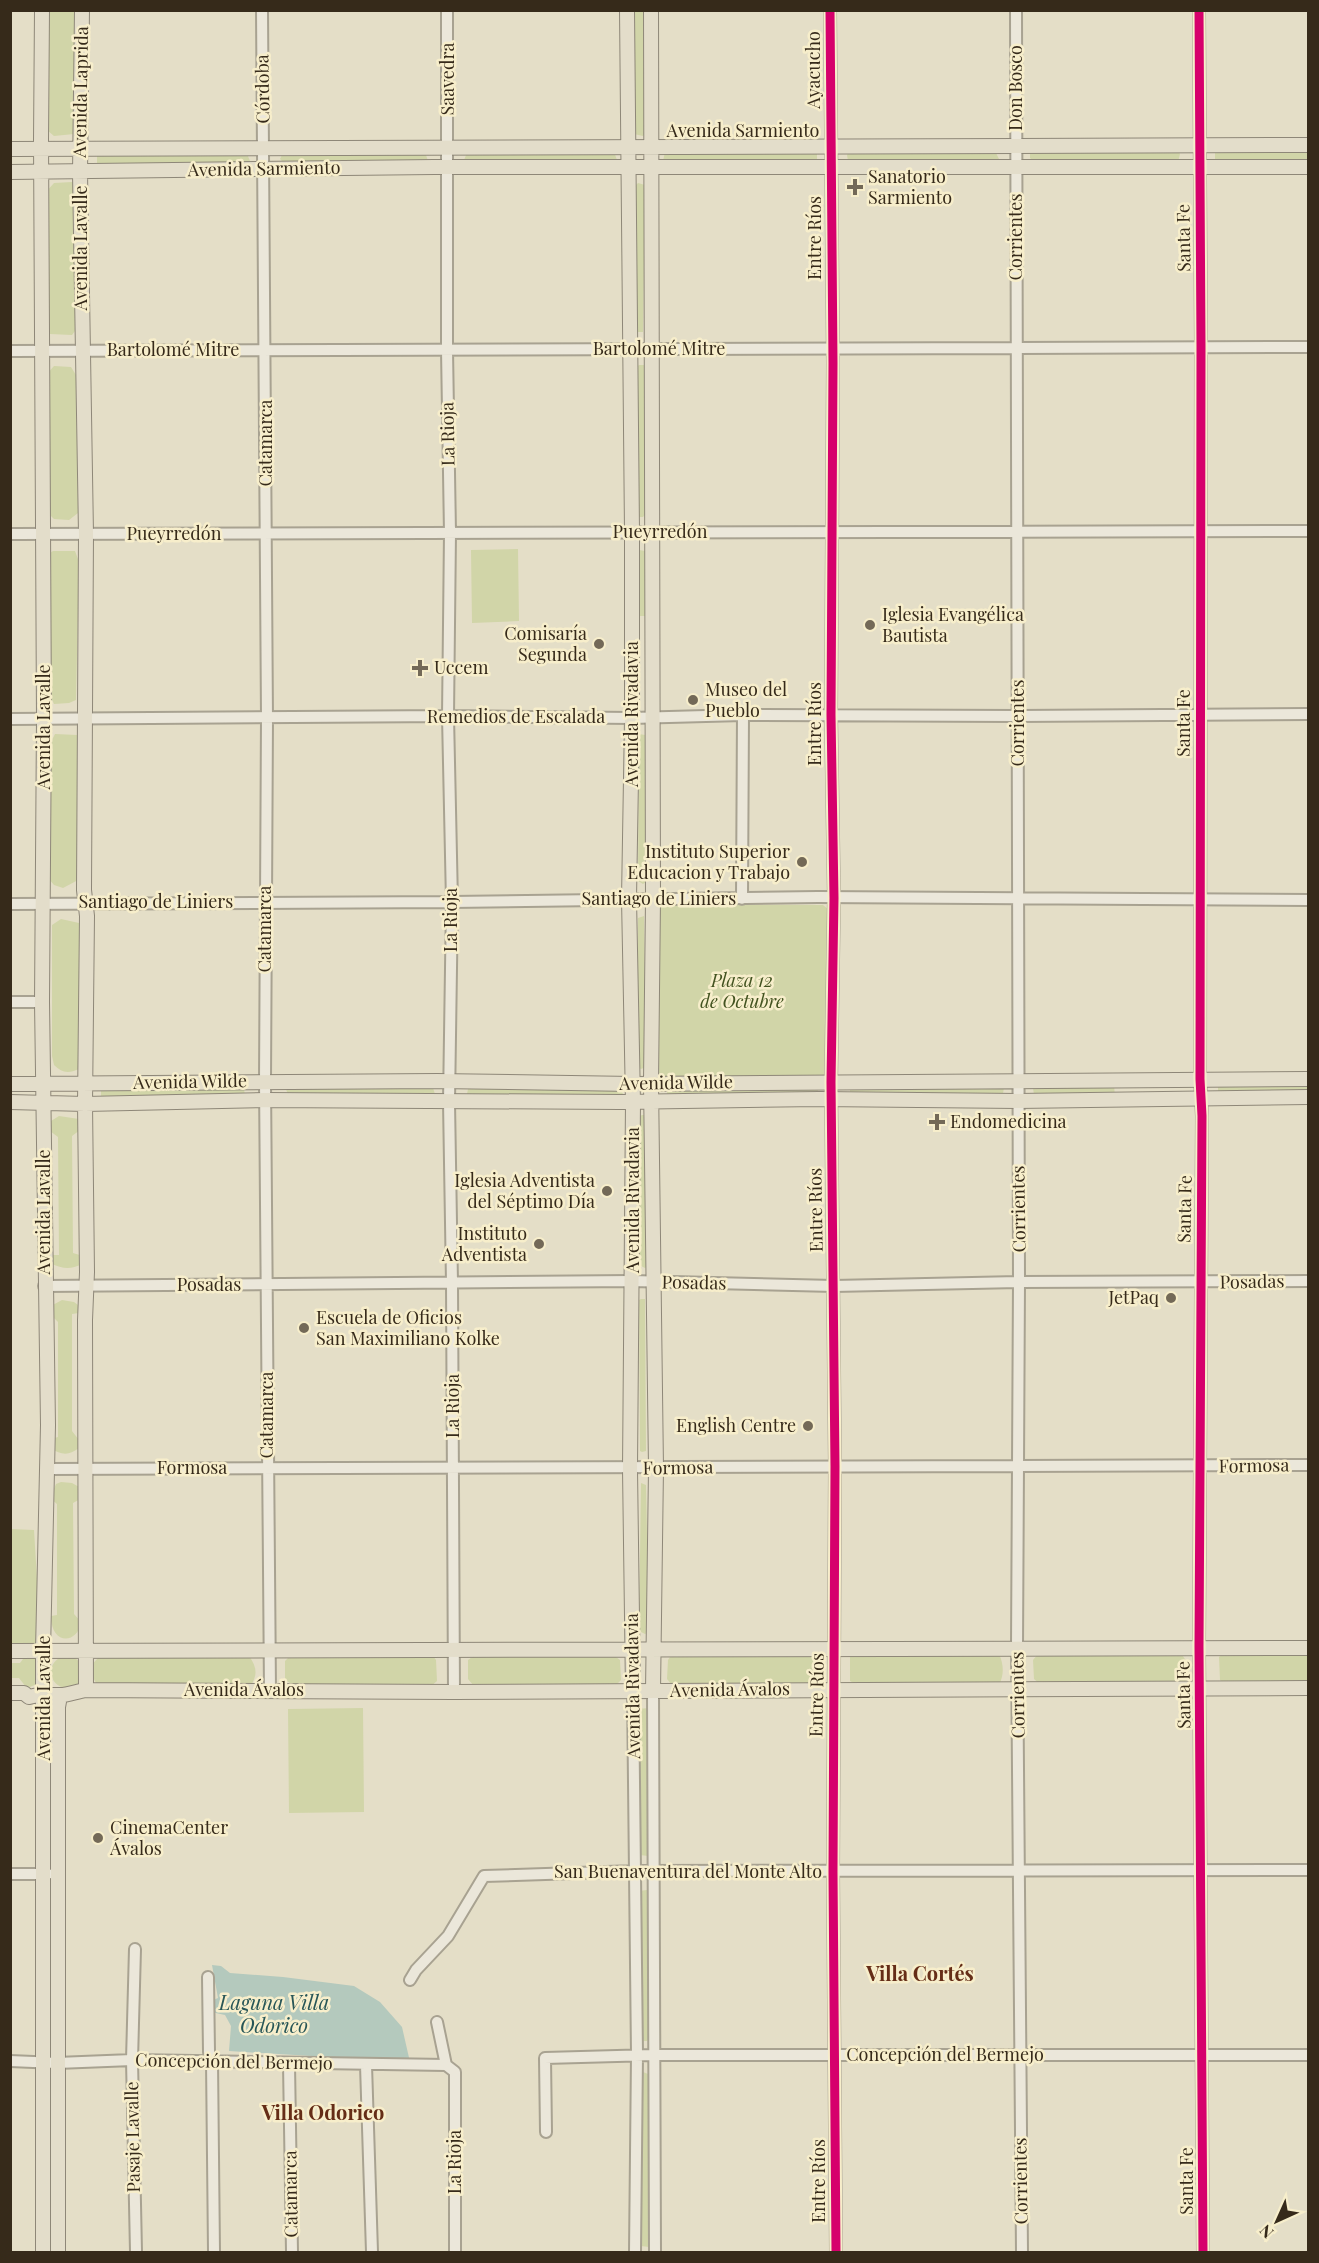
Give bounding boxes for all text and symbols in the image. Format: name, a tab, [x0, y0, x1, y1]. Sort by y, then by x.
street label: Avenida Laprida	[67, 26, 93, 159]
street label: Ayacucho	[801, 31, 825, 110]
street label: Saavedra	[435, 43, 459, 115]
street label: Don Bosco	[1003, 45, 1027, 131]
street label: Córdoba	[249, 54, 275, 124]
street label: Avenida Sarmiento	[666, 118, 820, 142]
street label: Avenida Sarmiento	[186, 155, 341, 181]
place label: Sanatorio Sarmiento	[868, 164, 952, 209]
marker: Sanatorio Sarmiento	[846, 178, 864, 196]
street label: Avenida Lavalle	[68, 185, 92, 312]
street label: Corrientes	[1003, 194, 1027, 280]
street label: Entre Ríos	[802, 196, 826, 280]
street label: Santa Fe	[1170, 204, 1196, 272]
street label: Bartolomé Mitre	[593, 336, 725, 360]
street label: Bartolomé Mitre	[107, 337, 239, 361]
street label: Catamarca	[253, 399, 277, 487]
street label: La Rioja	[434, 402, 460, 466]
street label: Pueyrredón	[613, 519, 708, 543]
street label: Pueyrredón	[127, 521, 222, 545]
place label: Iglesia Evangélica Bautista	[882, 602, 1024, 647]
marker: Iglesia Evangélica Bautista	[863, 618, 877, 632]
place label: Comisaría Segunda	[504, 621, 587, 666]
marker: Comisaría Segunda	[592, 637, 606, 651]
street label: Avenida Rivadavia	[619, 641, 643, 788]
place label: Uccem	[434, 655, 488, 679]
marker: Uccem	[411, 659, 429, 677]
street label: Avenida Lavalle	[31, 664, 55, 791]
place label: Museo del Pueblo	[705, 677, 787, 722]
street label: Corrientes	[1005, 680, 1029, 766]
street label: Entre Ríos	[802, 682, 826, 766]
street label: Santa Fe	[1171, 689, 1195, 757]
marker: Museo del Pueblo	[686, 693, 700, 707]
street label: Remedios de Escalada	[427, 704, 605, 728]
place label: Instituto Superior Educacion y Trabajo	[627, 839, 790, 884]
marker: Instituto Superior Educacion y Trabajo	[795, 855, 809, 869]
street label: Catamarca	[252, 885, 276, 973]
street label: Santiago de Liniers	[582, 886, 736, 910]
street label: La Rioja	[438, 888, 462, 952]
street label: Santiago de Liniers	[79, 889, 233, 913]
park label: Plaza 12 de Octubre	[700, 968, 784, 1013]
street label: Avenida Wilde	[132, 1068, 247, 1094]
street label: Avenida Wilde	[618, 1069, 733, 1095]
place label: Endomedicina	[950, 1109, 1067, 1133]
marker: Endomedicina	[928, 1113, 946, 1131]
street label: Avenida Rivadavia	[620, 1127, 644, 1274]
street label: Avenida Lavalle	[31, 1149, 55, 1276]
street label: Corrientes	[1005, 1165, 1031, 1253]
place label: Iglesia Adventista del Séptimo Día	[454, 1168, 595, 1213]
street label: Entre Ríos	[802, 1168, 828, 1252]
street label: Santa Fe	[1171, 1175, 1197, 1243]
marker: Iglesia Adventista del Séptimo Día	[600, 1184, 614, 1198]
place label: Instituto Adventista	[441, 1221, 527, 1266]
marker: Instituto Adventista	[532, 1237, 546, 1251]
street label: Posadas	[1219, 1268, 1285, 1294]
street label: Posadas	[661, 1269, 727, 1295]
street label: Posadas	[177, 1272, 241, 1296]
place label: JetPaq	[1107, 1285, 1159, 1309]
marker: JetPaq	[1164, 1291, 1178, 1305]
place label: Escuela de Oficios San Maximiliano Kolke	[316, 1305, 500, 1350]
marker: Escuela de Oficios San Maximiliano Kolke	[297, 1321, 311, 1335]
street label: Catamarca	[254, 1371, 278, 1459]
street label: La Rioja	[440, 1374, 464, 1438]
place label: English Centre	[676, 1413, 796, 1437]
marker: English Centre	[801, 1419, 815, 1433]
street label: Formosa	[1219, 1452, 1289, 1478]
street label: Formosa	[643, 1454, 713, 1480]
street label: Formosa	[157, 1455, 227, 1479]
street label: Avenida Rivadavia	[619, 1613, 645, 1760]
street label: Avenida Lavalle	[31, 1635, 55, 1762]
street label: Corrientes	[1004, 1651, 1030, 1739]
street label: Entre Ríos	[803, 1653, 829, 1737]
street label: Santa Fe	[1170, 1661, 1196, 1729]
street label: Avenida Ávalos	[669, 1676, 790, 1702]
street label: Avenida Ávalos	[183, 1677, 304, 1701]
place label: CinemaCenter Ávalos	[109, 1815, 228, 1860]
marker: CinemaCenter Ávalos	[91, 1831, 105, 1845]
street label: San Buenaventura del Monte Alto	[554, 1859, 822, 1883]
district label: Villa Cortés	[865, 1959, 974, 1986]
water label: Laguna Villa Odorico	[218, 1988, 329, 2038]
street label: Concepción del Bermejo	[846, 2042, 1044, 2066]
street label: Concepción del Bermejo	[135, 2047, 333, 2075]
street label: Pasaje Lavalle	[119, 2081, 145, 2193]
district label: Villa Odorico	[261, 2098, 384, 2125]
street label: La Rioja	[442, 2130, 466, 2194]
street label: Corrientes	[1007, 2137, 1033, 2225]
street label: Entre Ríos	[806, 2139, 830, 2223]
street label: Santa Fe	[1174, 2147, 1198, 2215]
street label: Catamarca	[277, 2150, 303, 2238]
north arrow	[1247, 2191, 1307, 2251]
text: N	[1254, 2220, 1278, 2243]

